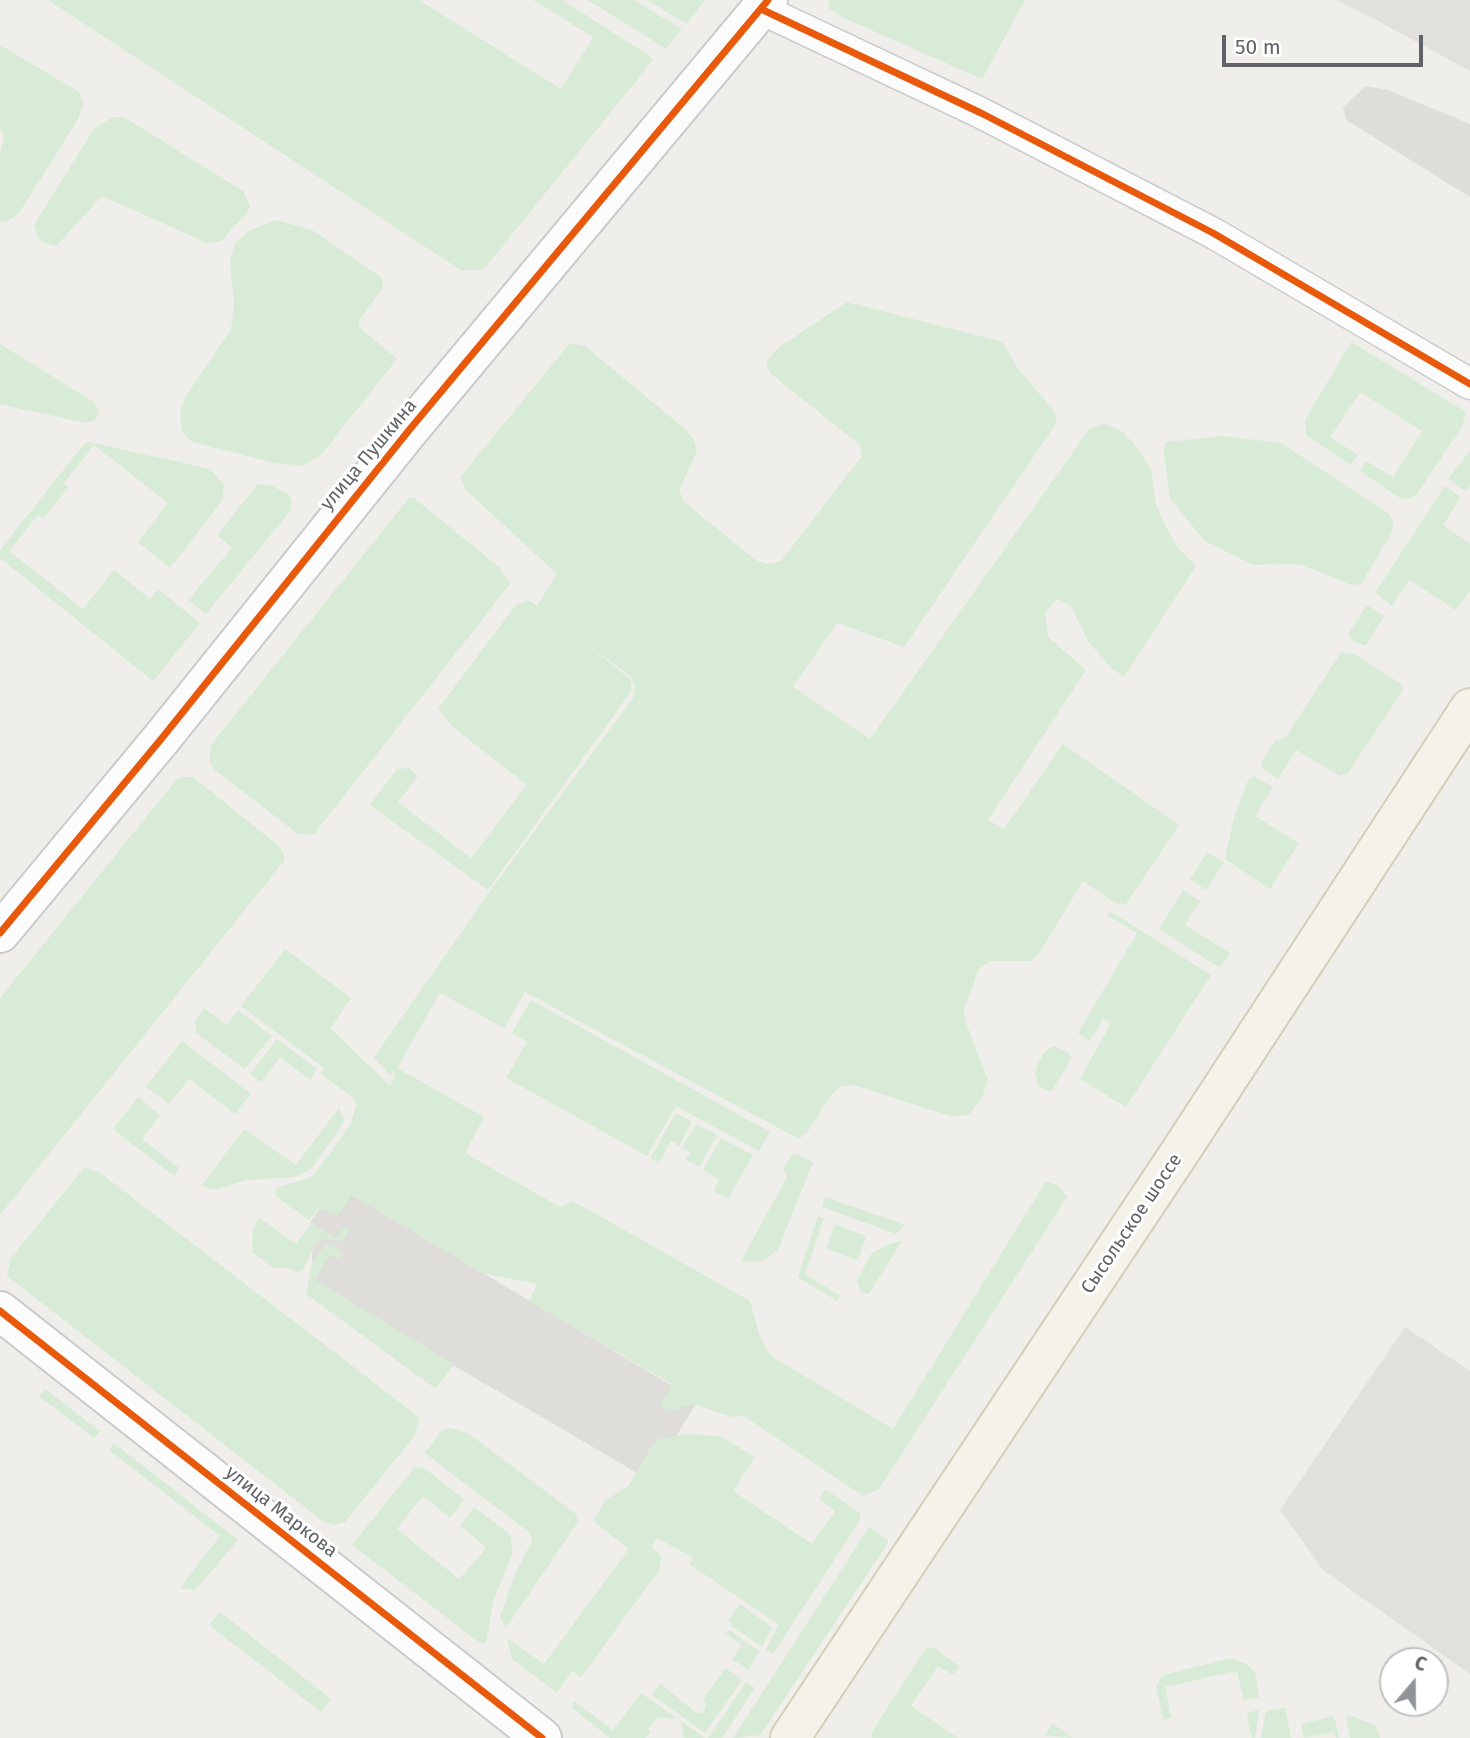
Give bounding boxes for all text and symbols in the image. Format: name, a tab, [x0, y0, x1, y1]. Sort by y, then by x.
scale bar	[1225, 21, 1426, 65]
text: 50 m	[1235, 34, 1281, 60]
street label: улица Пушкина	[316, 395, 422, 515]
street label: Сысольское шоссе	[1077, 1150, 1187, 1298]
street label: улица Маркова	[220, 1461, 342, 1563]
north arrow	[1379, 1647, 1449, 1717]
text: С	[1412, 1651, 1430, 1676]

